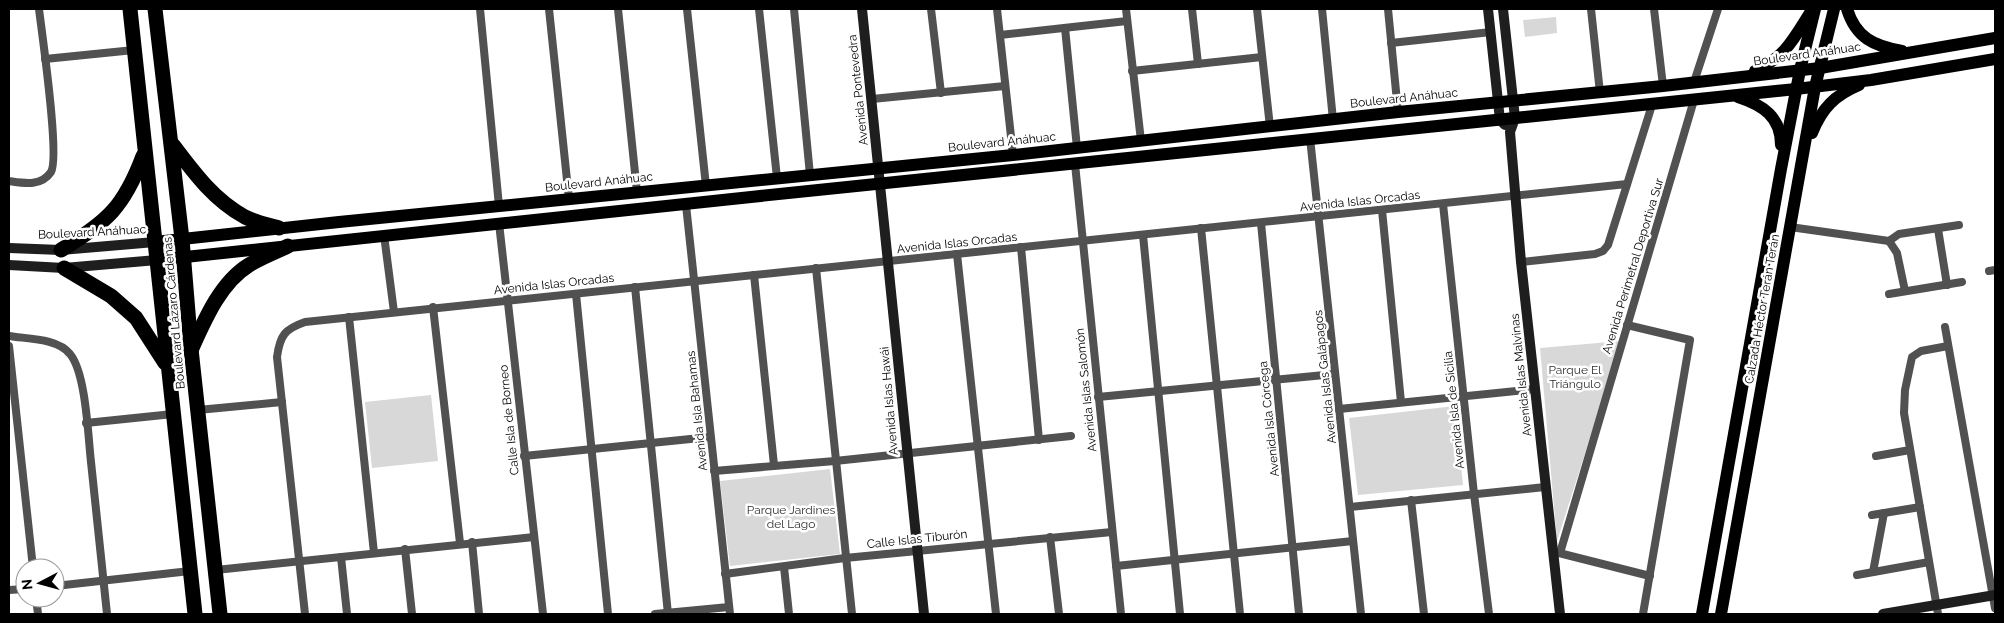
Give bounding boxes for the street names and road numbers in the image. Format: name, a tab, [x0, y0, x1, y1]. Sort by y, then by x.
street label: Avenida Pontevedra	[845, 34, 871, 146]
street label: Boulevard Anáhuac	[1752, 39, 1862, 68]
street label: Boulevard Anáhuac	[1349, 85, 1459, 111]
street label: Boulevard Anáhuac	[947, 129, 1057, 155]
street label: Boulevard Anáhuac	[544, 169, 654, 195]
street label: Avenida Perimetral Deportiva Sur	[1600, 176, 1667, 356]
street label: Avenida Islas Orcadas	[1299, 188, 1421, 214]
street label: Boulevard Anáhuac	[38, 222, 147, 242]
street label: Avenida Islas Orcadas	[896, 230, 1018, 256]
street label: Calzada Héctor Terán Terán	[1742, 233, 1782, 385]
street label: Boulevard Lázaro Cárdenas	[160, 236, 188, 390]
street label: Avenida Islas Orcadas	[493, 271, 615, 297]
street label: Avenida Islas Galápagos	[1311, 309, 1339, 444]
street label: Avenida Islas Malvinas	[1508, 313, 1534, 437]
street label: Avenida Islas Salomón	[1073, 327, 1099, 453]
street label: Avenida Islas Hawái	[877, 346, 901, 456]
street label: Avenida Isla Bahamas	[684, 350, 710, 472]
street label: Avenida Isla de Sicilia	[1441, 350, 1467, 470]
street label: Avenida Isla Córcega	[1256, 361, 1282, 477]
street label: Calle Isla de Borneo	[496, 364, 522, 476]
street label: Calle Islas Tiburón	[866, 527, 968, 551]

